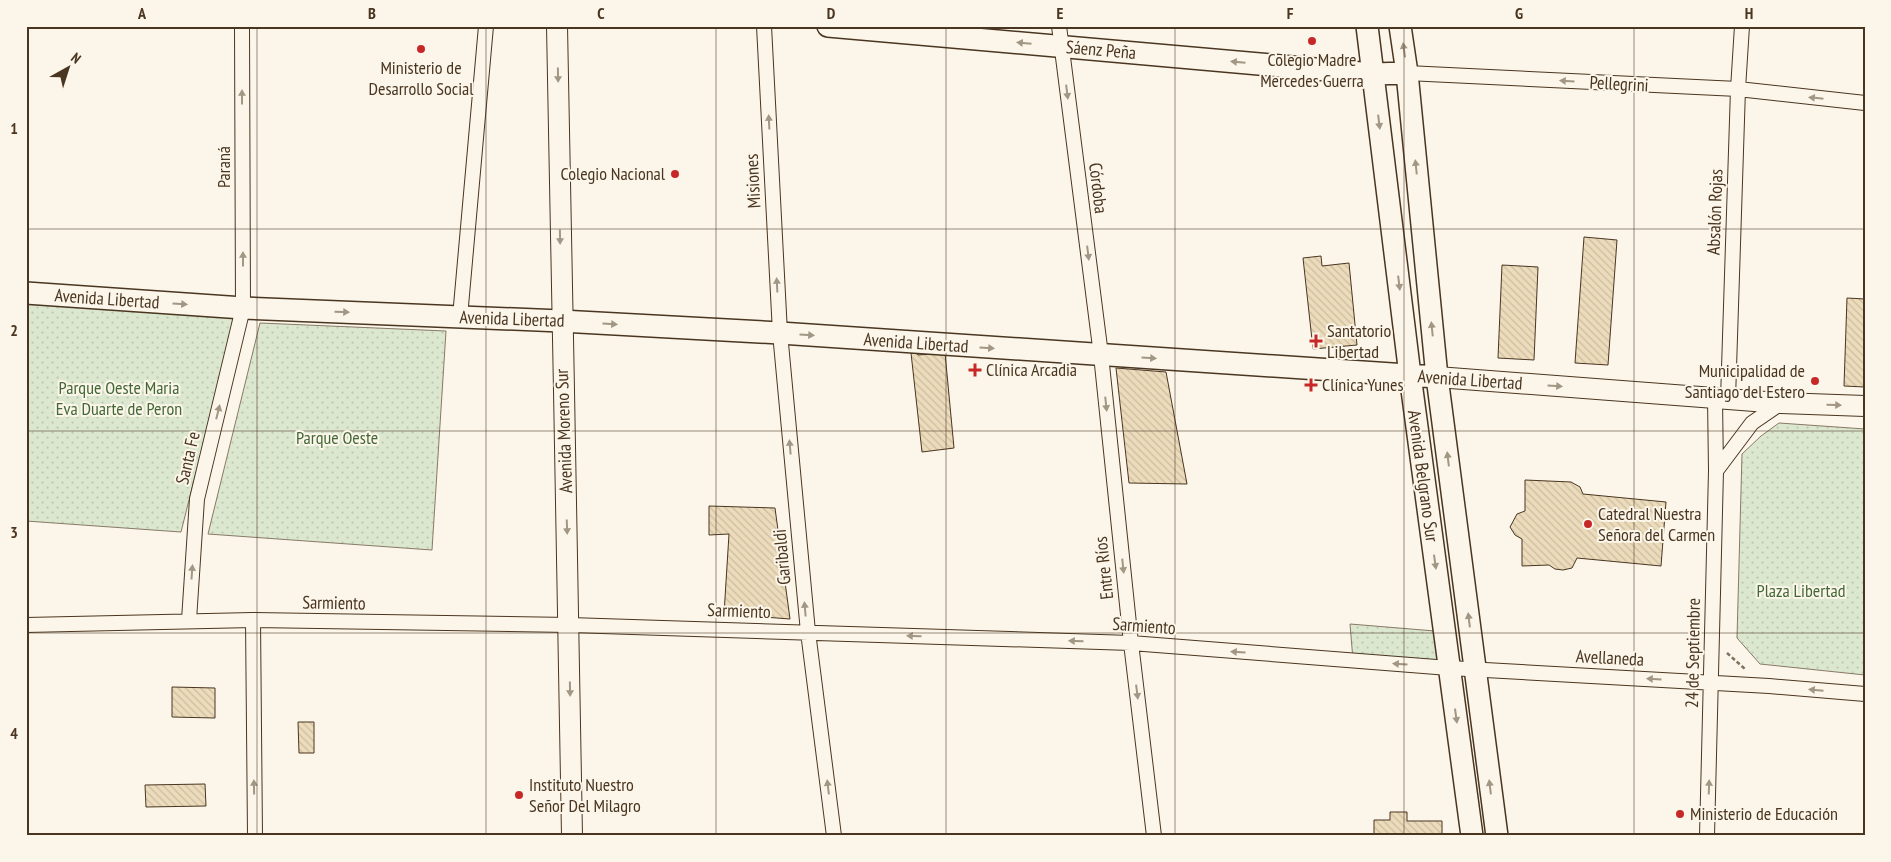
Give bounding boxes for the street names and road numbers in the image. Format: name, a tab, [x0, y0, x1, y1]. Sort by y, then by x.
street label: Sáenz Peña	[1065, 35, 1137, 64]
street label: Pellegrini	[1589, 70, 1649, 97]
street label: Paraná	[212, 146, 235, 188]
street label: Misiones	[740, 153, 765, 209]
street label: Córdoba	[1084, 161, 1113, 215]
street label: Absalón Rojas	[1702, 169, 1727, 255]
street label: Avenida Libertad	[54, 283, 160, 314]
street label: Avenida Libertad	[459, 305, 565, 332]
street label: Avenida Libertad	[863, 327, 969, 358]
street label: Avenida Libertad	[1417, 364, 1523, 395]
street label: Avenida Moreno Sur	[550, 368, 577, 494]
street label: Avenida Belgrano Sur	[1403, 409, 1444, 543]
street label: Santa Fe	[170, 429, 205, 487]
street label: Garibaldi	[768, 528, 795, 586]
street label: Entre Ríos	[1089, 535, 1118, 601]
street label: Sarmiento	[302, 590, 366, 615]
street label: Sarmiento	[707, 598, 771, 623]
street label: 24 de Septiembre	[1680, 598, 1705, 708]
street label: Sarmiento	[1112, 612, 1177, 639]
street label: Avellaneda	[1575, 644, 1645, 671]

